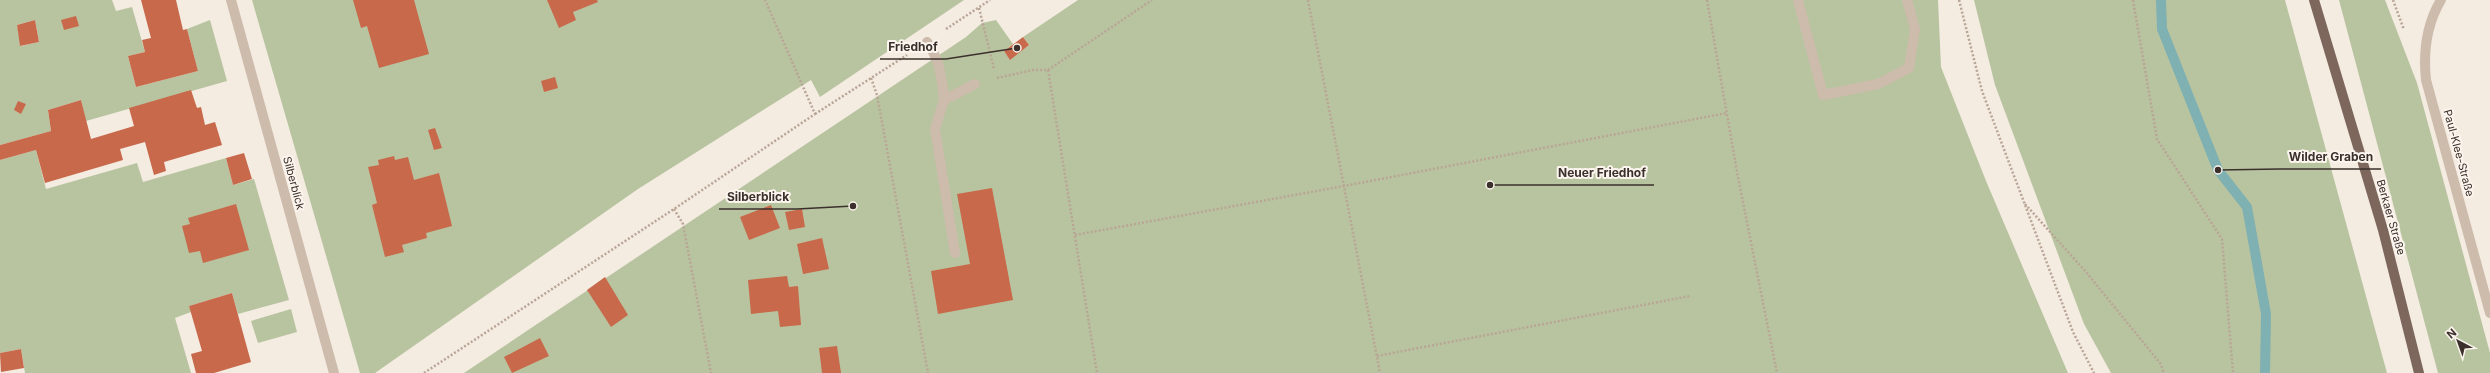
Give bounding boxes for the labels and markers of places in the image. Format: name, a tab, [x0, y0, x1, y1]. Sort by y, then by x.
callout: Friedhof	[880, 35, 946, 59]
callout: Wilder Graben	[2280, 145, 2381, 169]
callout: Neuer Friedhof	[1550, 161, 1654, 185]
callout: Silberblick	[719, 185, 797, 209]

